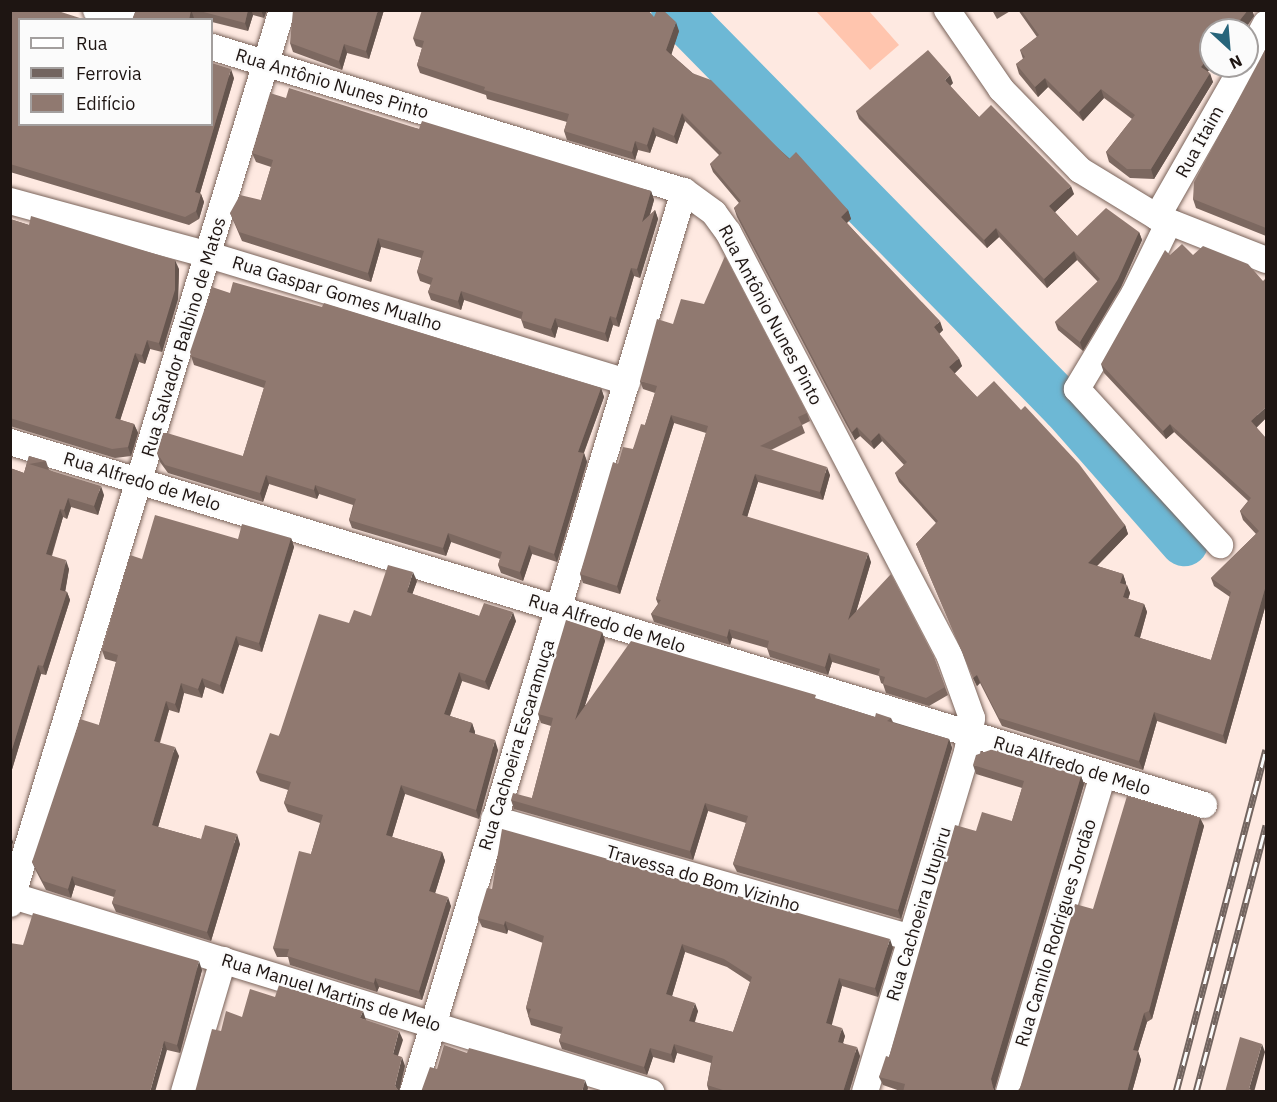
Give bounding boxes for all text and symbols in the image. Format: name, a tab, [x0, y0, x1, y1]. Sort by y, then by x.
legend	[18, 18, 213, 126]
north arrow	[1199, 18, 1259, 78]
text: Rua	[76, 32, 107, 55]
street label: Rua Antônio Nunes Pinto	[233, 44, 431, 124]
text: N	[1226, 51, 1246, 74]
text: Ferrovia	[76, 62, 142, 85]
text: Edifício	[76, 92, 135, 115]
street label: Rua Itaim	[1171, 102, 1229, 182]
street label: Rua Salvador Balbino de Matos	[137, 214, 231, 460]
street label: Rua Antônio Nunes Pinto	[713, 221, 827, 409]
street label: Rua Gaspar Gomes Mualho	[229, 252, 445, 336]
street label: Rua Alfredo de Melo	[61, 448, 223, 516]
street label: Rua Alfredo de Melo	[526, 590, 688, 658]
street label: Rua Cachoeira Escaramuça	[475, 637, 559, 853]
street label: Rua Alfredo de Melo	[991, 732, 1153, 800]
street label: Rua Camilo Rodrigues Jordão	[1011, 816, 1101, 1050]
street label: Rua Cachoeira Utupiru	[882, 824, 956, 1004]
street label: Travessa do Bom Vizinho	[604, 841, 802, 917]
street label: Rua Manuel Martins de Melo	[219, 949, 443, 1037]

